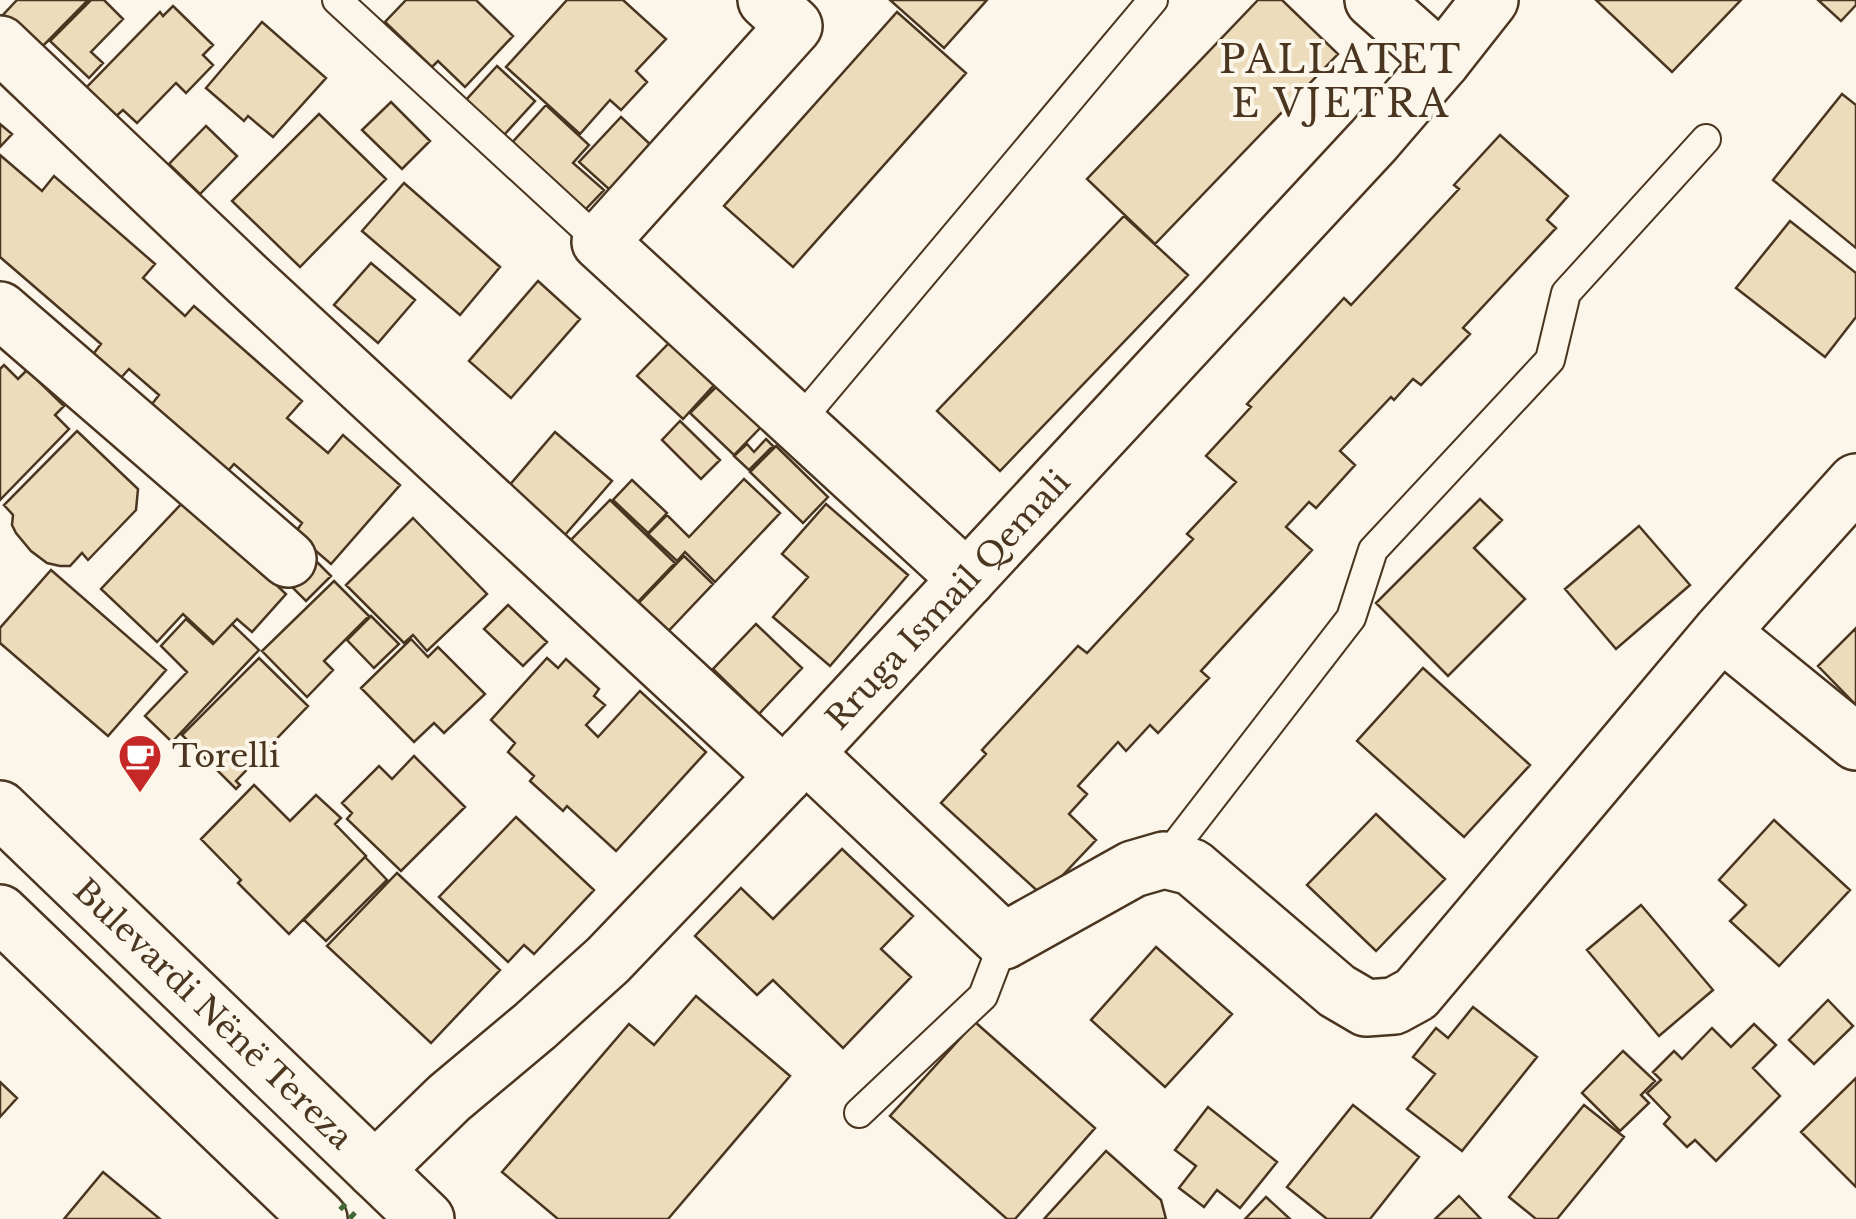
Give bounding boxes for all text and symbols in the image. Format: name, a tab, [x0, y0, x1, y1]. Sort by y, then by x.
district label: PALLATET E VJETRA	[1219, 36, 1463, 127]
street label: Rruga Ismail Qemali	[817, 462, 1079, 738]
cafe icon: Torelli	[117, 733, 163, 794]
place label: Torelli	[172, 736, 280, 776]
street label: Bulevardi Nënë Tereza	[65, 870, 361, 1158]

